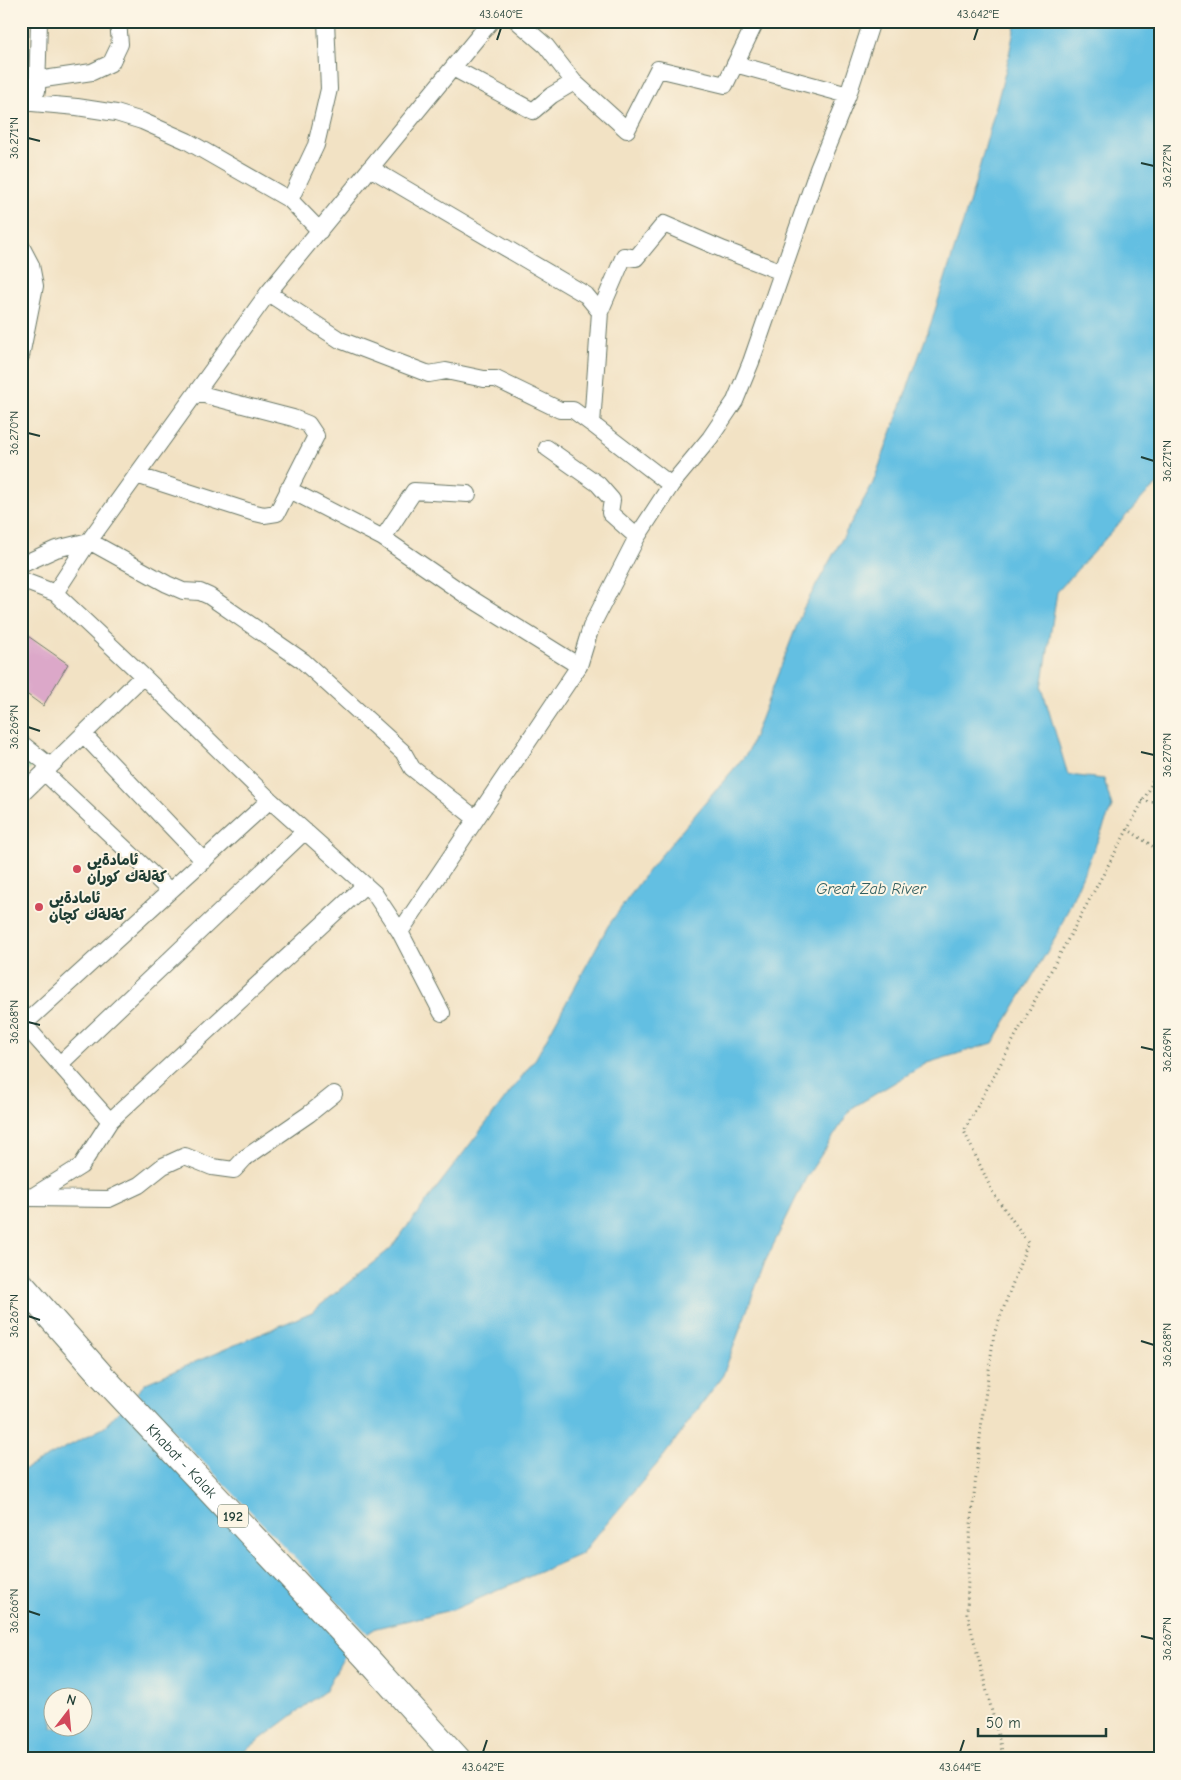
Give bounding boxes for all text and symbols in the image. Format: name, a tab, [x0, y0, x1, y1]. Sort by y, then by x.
text: 43.640°E	[479, 7, 523, 21]
text: 43.642°E	[957, 7, 999, 21]
text: 36.271°N	[7, 117, 21, 159]
text: 36.272°N	[1160, 144, 1174, 188]
text: 36.270°N	[7, 411, 21, 455]
text: 36.271°N	[1160, 440, 1174, 482]
text: 36.269°N	[7, 705, 21, 749]
text: 36.270°N	[1160, 733, 1174, 777]
place label: ئامادةيى كةلةك كوران	[87, 851, 167, 887]
marker: ئامادةيى كةلةك كوران	[71, 863, 83, 875]
water label: Great Zab River	[816, 880, 926, 898]
place label: ئامادةيى كةلةك كچان	[49, 889, 127, 924]
marker: ئامادةيى كةلةك كچان	[33, 901, 45, 913]
text: 36.268°N	[7, 1000, 21, 1044]
text: 36.269°N	[1160, 1028, 1174, 1072]
text: 36.267°N	[7, 1294, 21, 1338]
text: 36.268°N	[1160, 1323, 1174, 1367]
street label: Khabat - Kalak	[143, 1420, 221, 1502]
road number: 192	[218, 1504, 248, 1528]
text: 36.266°N	[7, 1589, 21, 1633]
text: 36.267°N	[1160, 1617, 1174, 1661]
north arrow	[42, 1688, 92, 1738]
text: N	[65, 1691, 78, 1709]
scale bar	[978, 1705, 1106, 1737]
text: 50 m	[986, 1714, 1021, 1732]
text: 43.642°E	[462, 1760, 504, 1774]
text: 43.644°E	[939, 1760, 981, 1774]

